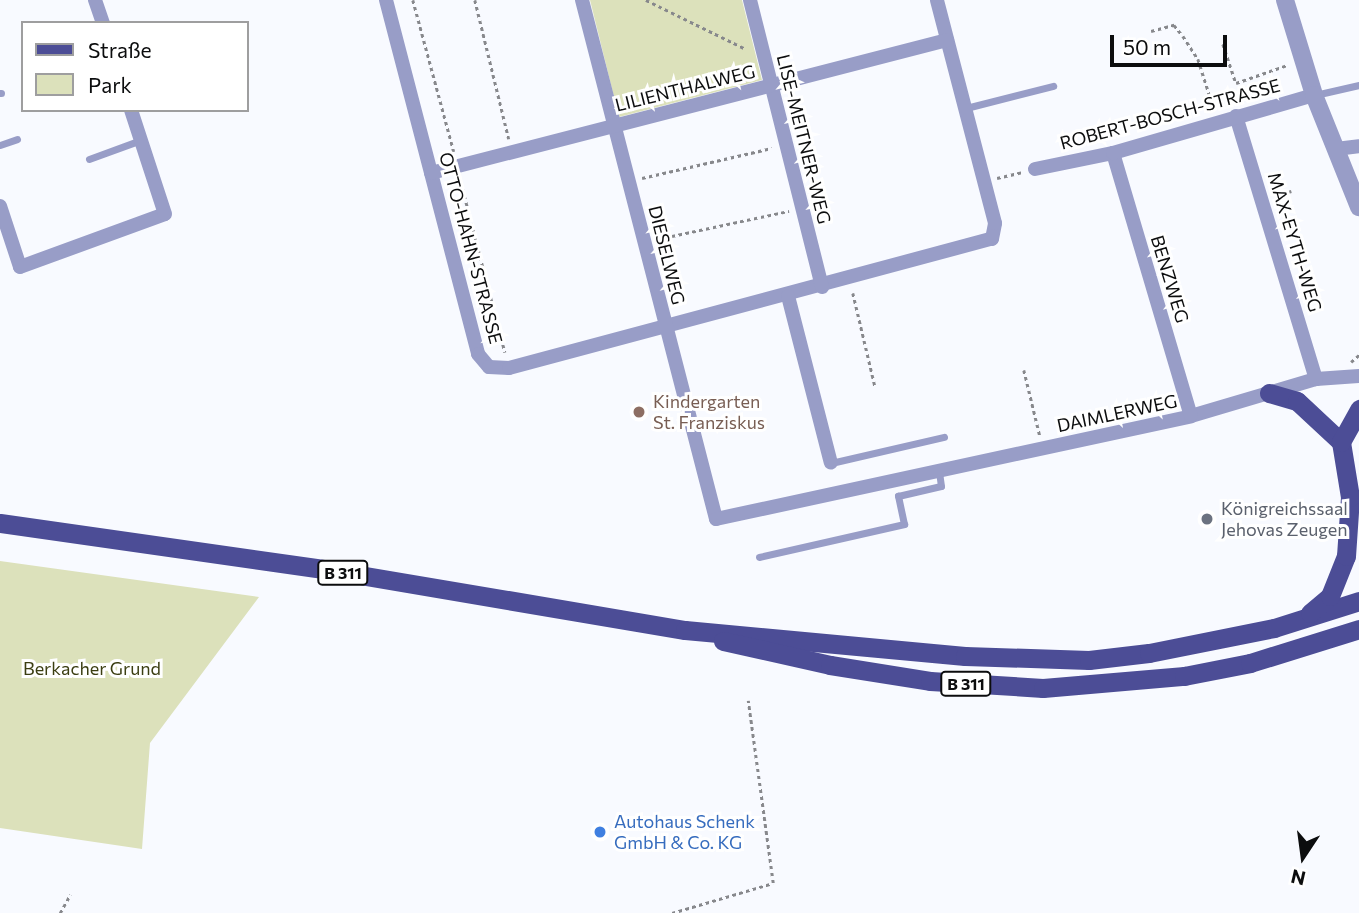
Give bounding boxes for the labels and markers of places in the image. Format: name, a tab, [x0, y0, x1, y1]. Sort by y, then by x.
place label: Kindergarten St. Franziskus	[653, 391, 765, 434]
marker: Kindergarten St. Franziskus	[631, 404, 647, 420]
place label: Königreichssaal Jehovas Zeugen	[1221, 498, 1348, 540]
marker: Königreichssaal Jehovas Zeugen	[1199, 511, 1215, 527]
place label: Autohaus Schenk GmbH & Co. KG	[614, 811, 755, 854]
marker: Autohaus Schenk GmbH & Co. KG	[592, 824, 608, 840]

